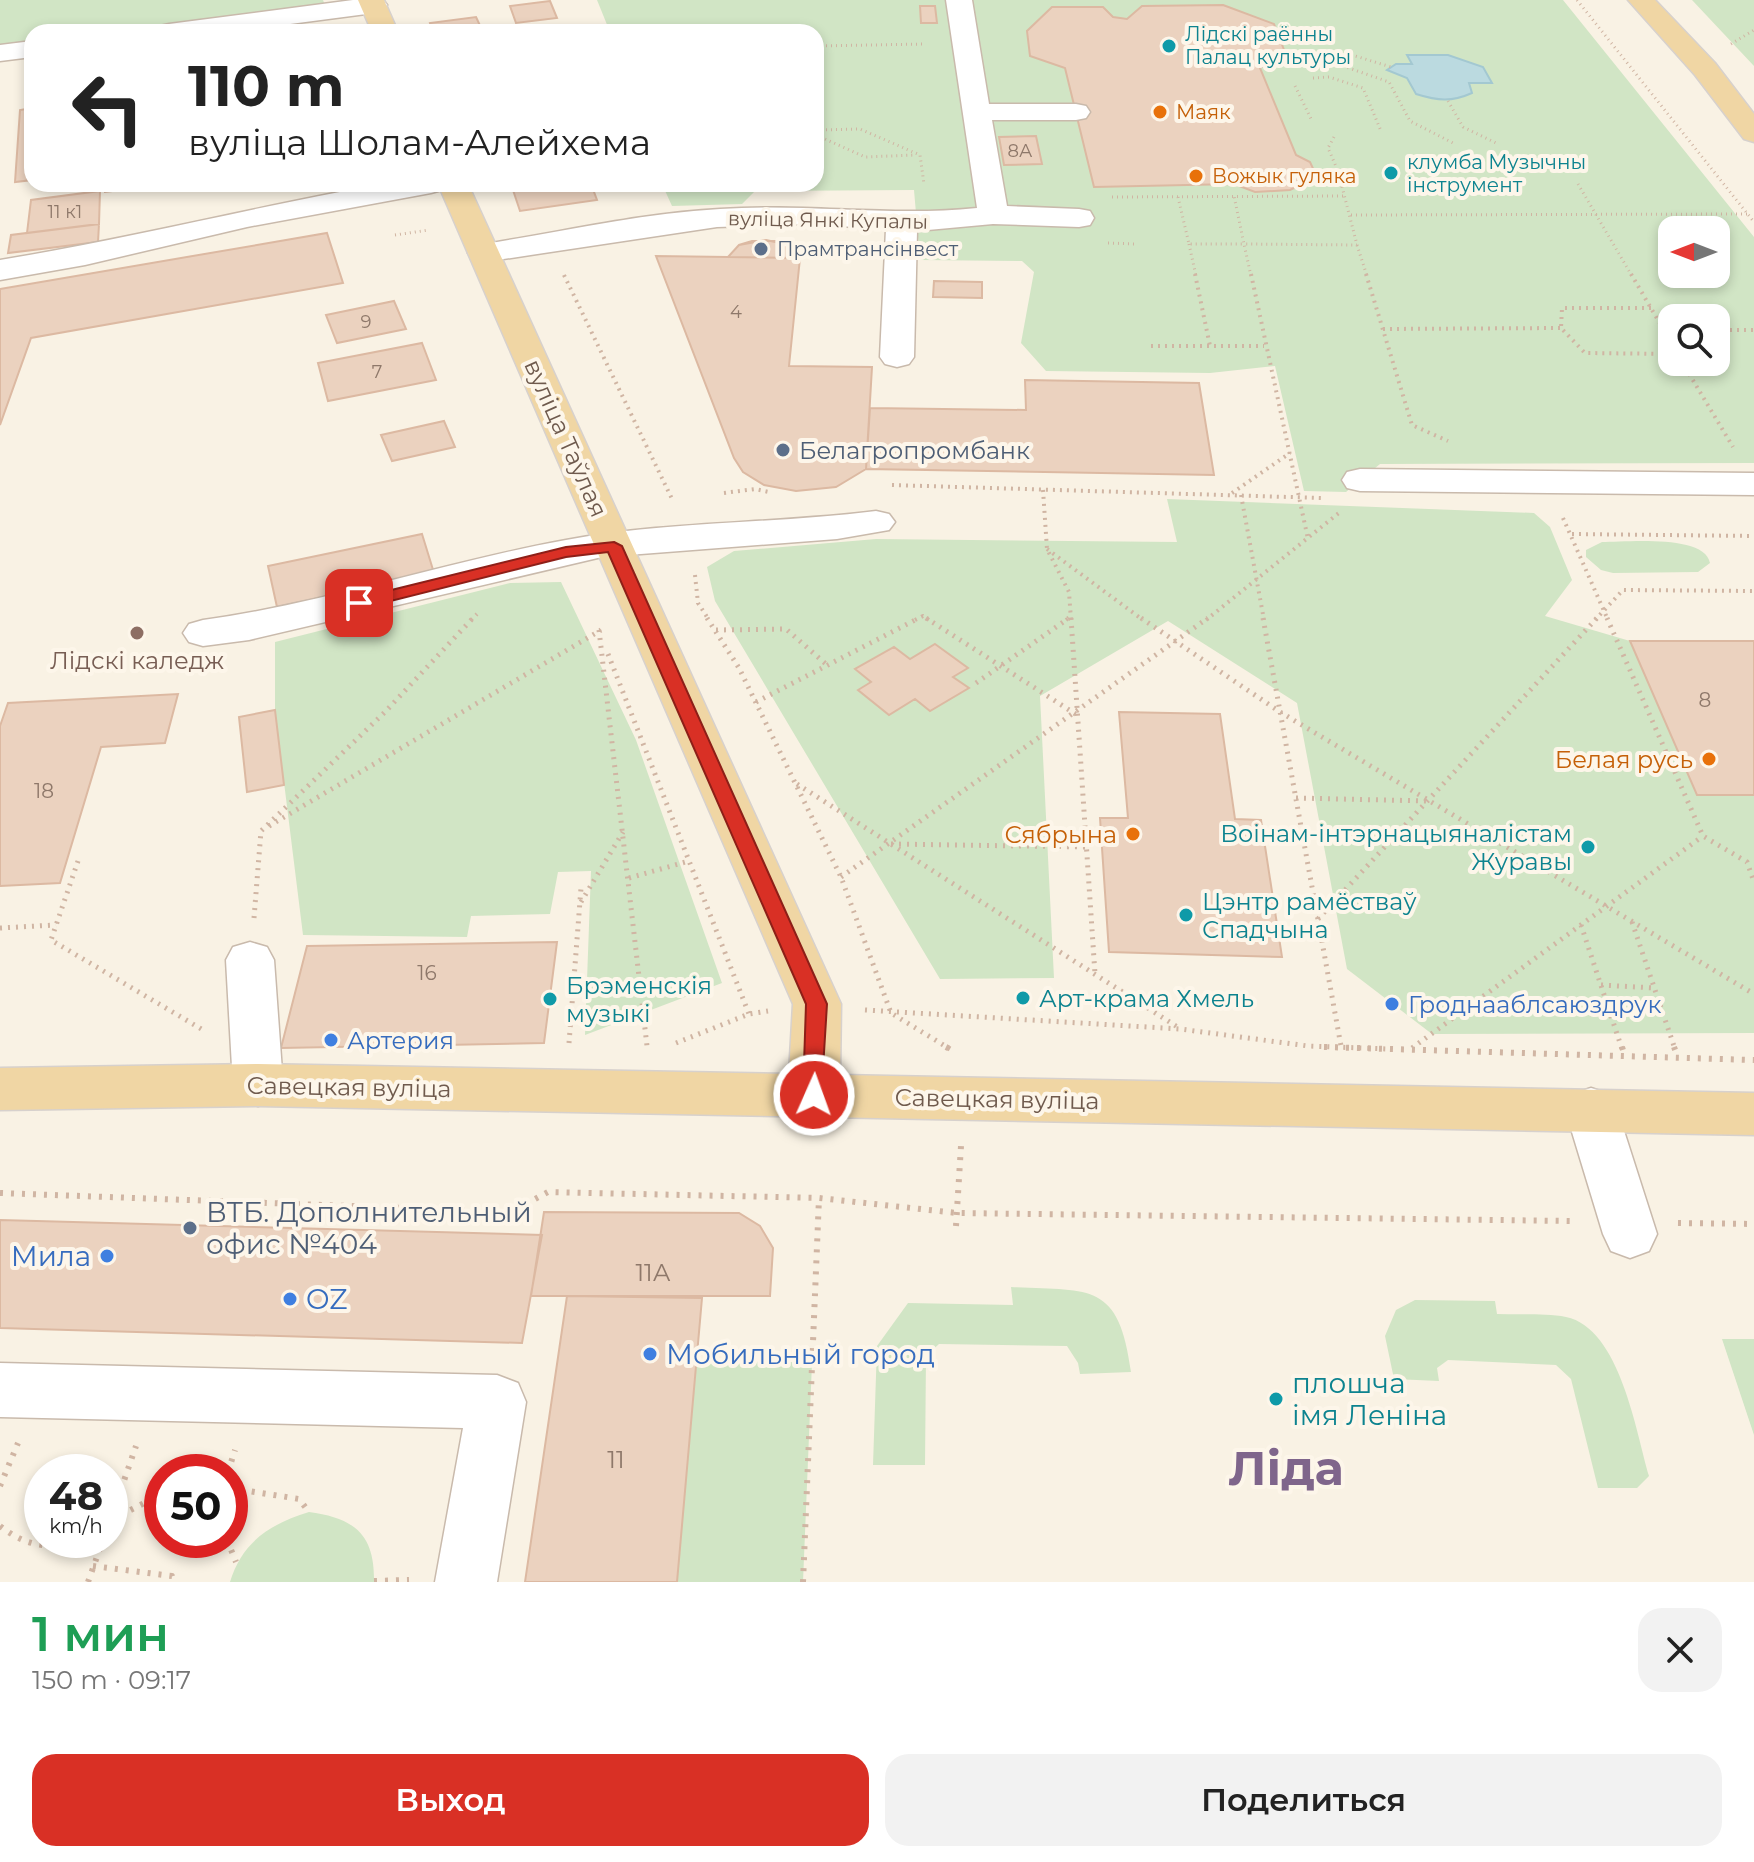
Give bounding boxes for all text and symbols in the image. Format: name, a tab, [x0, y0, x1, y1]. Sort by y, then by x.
place label: Лідскі раённы Палац культуры	[1185, 22, 1351, 69]
marker: Лідскі раённы Палац культуры	[1160, 37, 1178, 55]
text: 110 m	[188, 52, 345, 120]
icon: left	[56, 56, 160, 160]
place label: Маяк	[1176, 100, 1231, 124]
marker: Маяк	[1151, 103, 1169, 121]
text: вуліца Шолам-Алейхема	[188, 120, 651, 164]
house number: 8А	[1008, 140, 1033, 162]
place label: клумба Музычны інструмент	[1407, 150, 1586, 197]
place label: Вожык гуляка	[1212, 164, 1356, 188]
marker: клумба Музычны інструмент	[1382, 164, 1400, 182]
marker: Вожык гуляка	[1187, 167, 1205, 185]
house number: 11 к1	[48, 201, 82, 223]
street label: вуліца Янкі Купалы	[728, 206, 928, 234]
north arrow	[1658, 216, 1730, 288]
map controls	[1658, 216, 1730, 376]
place label: Прамтрансінвест	[777, 237, 959, 261]
marker: Прамтрансінвест	[752, 240, 770, 258]
house number: 4	[730, 301, 742, 323]
button: search	[1658, 304, 1730, 376]
house number: 9	[361, 311, 372, 333]
street label: вуліца Таўлая	[518, 355, 614, 521]
house number: 7	[372, 361, 382, 383]
place label: Белагропромбанк	[799, 436, 1030, 465]
marker: Белагропромбанк	[774, 441, 792, 459]
pin	[325, 569, 393, 637]
icon: arrive	[337, 581, 381, 625]
marker: Лідскі каледж	[128, 624, 146, 642]
place label: Лідскі каледж	[50, 646, 224, 675]
house number: 8	[1699, 688, 1711, 712]
place label: Белая русь	[1555, 745, 1693, 774]
marker: Белая русь	[1700, 750, 1718, 768]
house number: 18	[34, 779, 54, 803]
place label: Воінам-інтэрнацыяналістам Журавы	[1220, 819, 1572, 876]
place label: Сябрына	[1004, 820, 1117, 849]
marker: Сябрына	[1124, 825, 1142, 843]
marker: Воінам-інтэрнацыяналістам Журавы	[1579, 838, 1597, 856]
place label: Цэнтр рамёстваў Спадчына	[1202, 887, 1417, 944]
marker: Цэнтр рамёстваў Спадчына	[1177, 906, 1195, 924]
house number: 16	[417, 961, 437, 985]
place label: Брэменскія музыкі	[566, 971, 712, 1028]
place label: Арт-крама Хмель	[1039, 984, 1254, 1013]
marker: Арт-крама Хмель	[1014, 989, 1032, 1007]
marker: Брэменскія музыкі	[541, 990, 559, 1008]
place label: Гроднааблсаюздрук	[1408, 990, 1661, 1019]
marker: Гроднааблсаюздрук	[1383, 995, 1401, 1013]
place label: Артерия	[347, 1026, 454, 1055]
marker: Артерия	[322, 1031, 340, 1049]
position arrow	[772, 1053, 856, 1137]
street label: Савецкая вуліца	[246, 1071, 452, 1103]
street label: Савецкая вуліца	[894, 1083, 1100, 1115]
place label: ВТБ. Дополнительный офис №404	[206, 1195, 532, 1261]
marker: ВТБ. Дополнительный офис №404	[181, 1219, 199, 1237]
place label: Мила	[11, 1239, 91, 1273]
marker: Мила	[98, 1247, 116, 1265]
house number: 11А	[635, 1258, 671, 1287]
place label: OZ	[306, 1282, 347, 1316]
marker: OZ	[281, 1290, 299, 1308]
place label: Мобильный город	[666, 1337, 935, 1371]
marker: Мобильный город	[641, 1345, 659, 1363]
place label: плошча імя Леніна	[1292, 1366, 1447, 1432]
marker: плошча імя Леніна	[1267, 1390, 1285, 1408]
district label: Ліда	[1228, 1439, 1344, 1497]
house number: 11	[607, 1445, 625, 1474]
speed limit sign: 50	[144, 1454, 248, 1558]
text: 48	[49, 1471, 103, 1520]
text: km/h	[49, 1514, 103, 1538]
text: 1 мин	[32, 1605, 169, 1663]
button: close	[1638, 1608, 1722, 1692]
text: 150 m · 09:17	[32, 1664, 191, 1696]
button: Выход	[32, 1754, 869, 1846]
button: Поделиться	[885, 1754, 1722, 1846]

